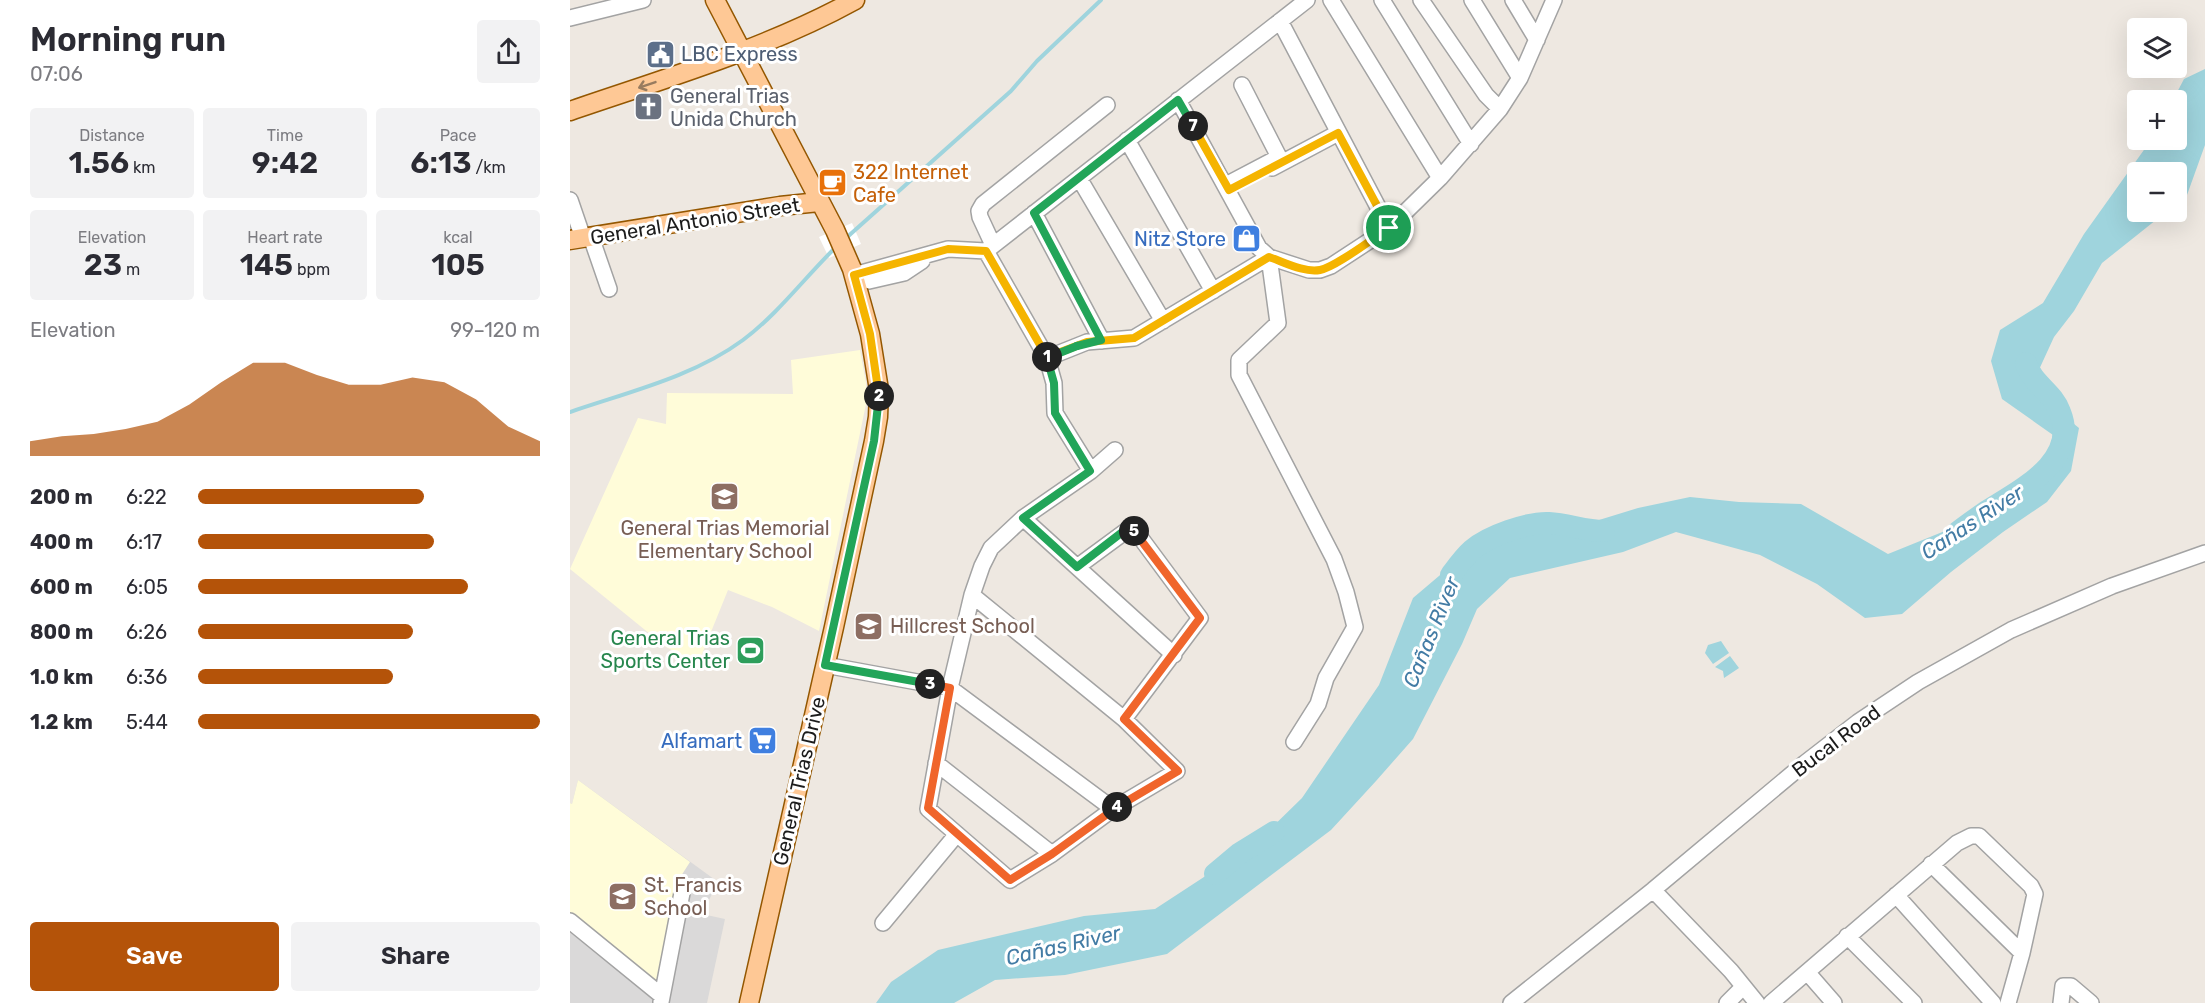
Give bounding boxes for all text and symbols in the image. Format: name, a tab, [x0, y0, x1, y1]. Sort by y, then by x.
map controls	[2127, 18, 2187, 222]
button: layers	[2127, 18, 2187, 78]
text: Morning run	[30, 20, 226, 59]
button: share	[477, 20, 540, 83]
public building icon: LBC Express	[644, 38, 676, 70]
place label: LBC Express	[681, 42, 798, 66]
text: 07:06	[30, 62, 83, 86]
one-way arrow	[639, 80, 657, 91]
place label: General Trias Unida Church	[670, 84, 797, 131]
button: +	[2127, 90, 2187, 150]
church icon: General Trias Unida Church	[633, 91, 665, 123]
pin: 7	[1178, 111, 1208, 141]
text: 7	[1188, 116, 1198, 135]
text: Distance	[79, 126, 145, 145]
text: Time	[267, 126, 303, 145]
text: Pace	[440, 126, 476, 145]
text: 1.56	[68, 145, 129, 181]
text: 9:42	[252, 145, 318, 181]
text: 6:13	[410, 145, 472, 181]
text: km	[129, 158, 156, 177]
text: /km	[472, 158, 506, 177]
place label: 322 Internet Cafe	[853, 160, 969, 207]
button: −	[2127, 162, 2187, 222]
cafe icon: 322 Internet Cafe	[816, 167, 848, 199]
street label: General Antonio Street	[589, 193, 802, 249]
pin	[1363, 202, 1414, 253]
icon: arrive	[1372, 211, 1405, 244]
shop icon: Nitz Store	[1231, 223, 1263, 255]
place label: Nitz Store	[1134, 227, 1226, 251]
text: Elevation	[78, 228, 146, 247]
text: Heart rate	[247, 228, 323, 247]
text: kcal	[443, 228, 473, 247]
text: 23	[84, 247, 122, 283]
text: 145	[240, 247, 293, 283]
text: 105	[431, 247, 485, 283]
text: m	[122, 260, 140, 279]
text: bpm	[293, 260, 330, 279]
text: Elevation	[30, 318, 116, 342]
text: 99–120 m	[450, 318, 540, 342]
pin: 1	[1032, 342, 1062, 372]
text: 1	[1043, 347, 1051, 366]
pin: 2	[864, 381, 894, 411]
text: 2	[874, 386, 884, 405]
water label: Cañas River	[1916, 479, 2029, 564]
school or university icon: General Trias Memorial Elementary School	[709, 481, 741, 513]
text: 200 m	[30, 485, 93, 509]
text: 6:22	[126, 485, 167, 509]
place label: General Trias Memorial Elementary School	[620, 516, 830, 563]
pin: 5	[1119, 516, 1149, 546]
text: 5	[1129, 521, 1139, 540]
text: 400 m	[30, 530, 93, 554]
text: 6:17	[126, 530, 162, 554]
water label: Cañas River	[1397, 572, 1465, 691]
text: 600 m	[30, 575, 93, 599]
text: 6:05	[126, 575, 168, 599]
school or university icon: Hillcrest School	[853, 610, 885, 642]
place label: Hillcrest School	[890, 614, 1035, 638]
text: 800 m	[30, 620, 93, 644]
text: 6:26	[126, 620, 167, 644]
place label: General Trias Sports Center	[601, 626, 730, 673]
sports icon: General Trias Sports Center	[735, 634, 767, 666]
text: 1.0 km	[30, 665, 93, 689]
text: 6:36	[126, 665, 167, 689]
pin: 3	[915, 669, 945, 699]
text: 3	[925, 674, 935, 693]
street label: General Trias Drive	[768, 694, 830, 868]
street label: Bucal Road	[1787, 700, 1885, 782]
text: 1.2 km	[30, 710, 93, 734]
text: 5:44	[126, 710, 168, 734]
supermarket icon: Alfamart	[747, 725, 779, 757]
place label: Alfamart	[661, 729, 742, 753]
pin: 4	[1102, 792, 1132, 822]
text: 4	[1112, 797, 1122, 816]
place label: St. Francis School	[644, 873, 742, 920]
school or university icon: St. Francis School	[607, 880, 639, 912]
water label: Cañas River	[1003, 919, 1124, 970]
button: Save	[30, 922, 279, 991]
button: Share	[291, 922, 540, 991]

